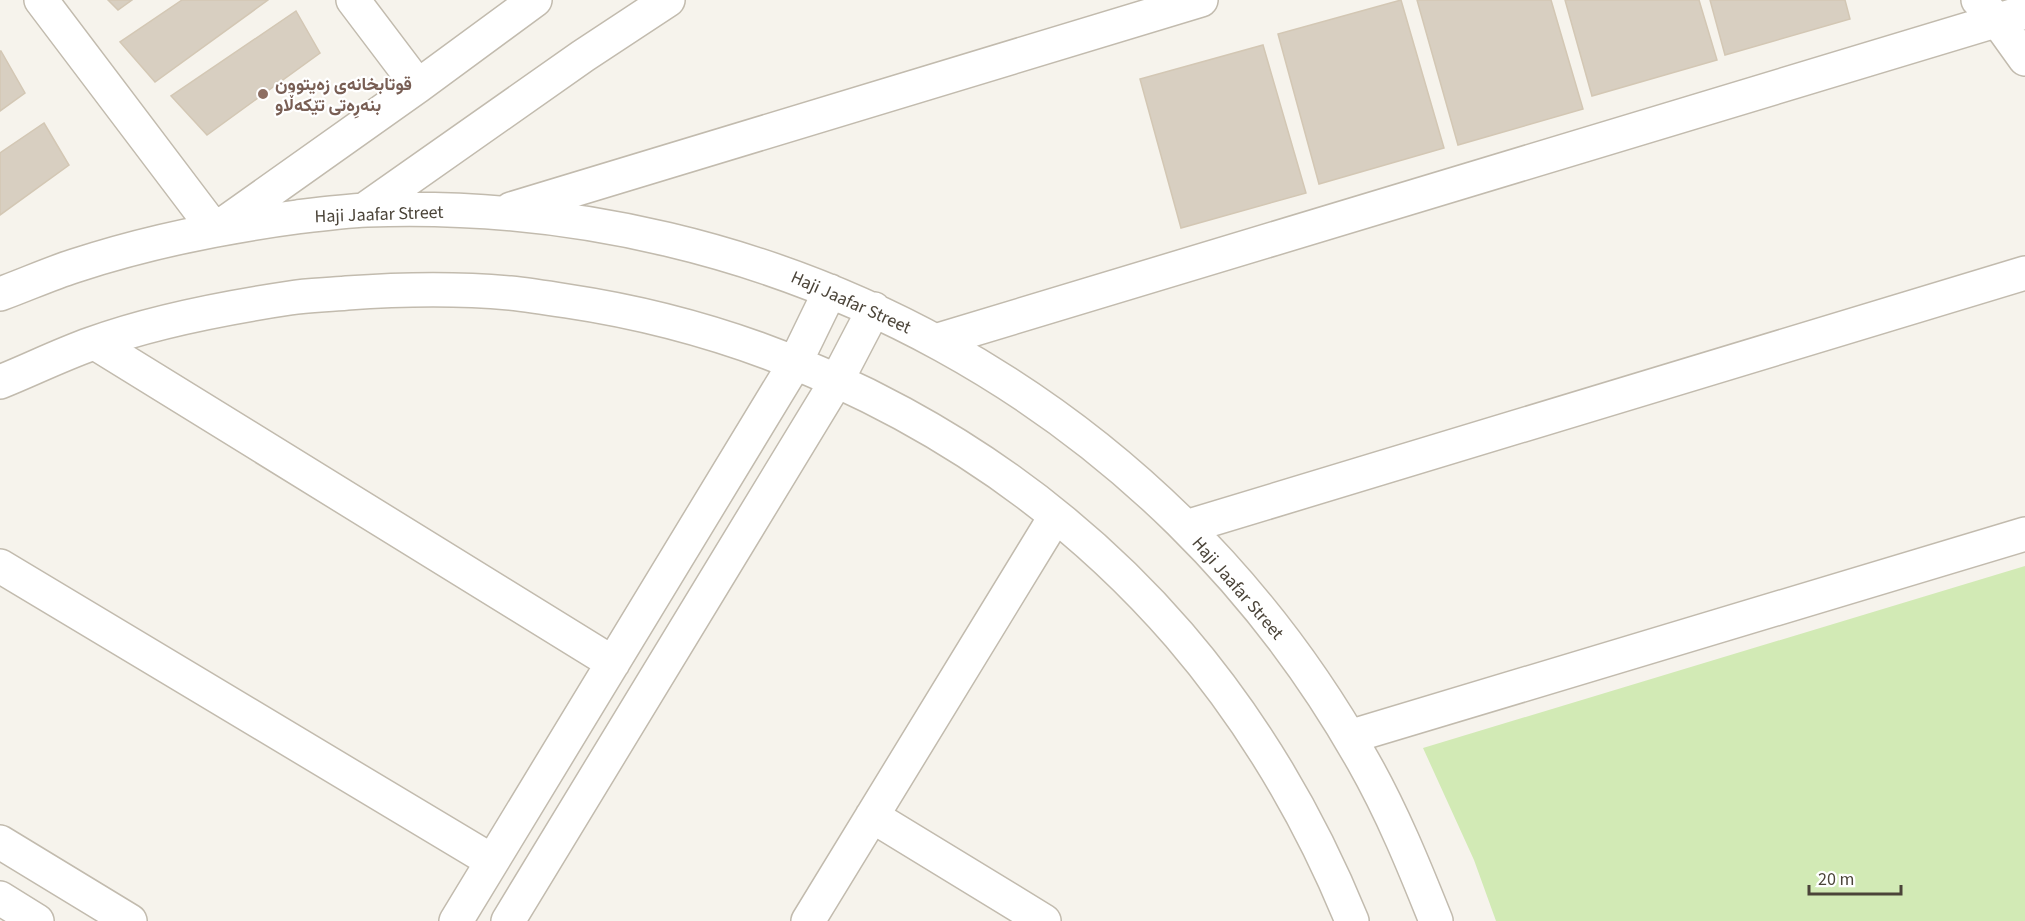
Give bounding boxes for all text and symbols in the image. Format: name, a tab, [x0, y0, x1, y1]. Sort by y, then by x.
place label: قوتابخانەی زەیتوون بنەرِەتی تێکەڵاو	[275, 72, 412, 119]
marker: قوتابخانەی زەیتوون بنەرِەتی تێکەڵاو	[256, 87, 270, 101]
street label: Haji Jaafar Street	[314, 200, 444, 229]
street label: Haji Jaafar Street	[787, 265, 915, 340]
street label: Haji Jaafar Street	[1186, 531, 1289, 645]
scale bar	[1809, 858, 1900, 896]
text: 20 m	[1818, 867, 1854, 892]

